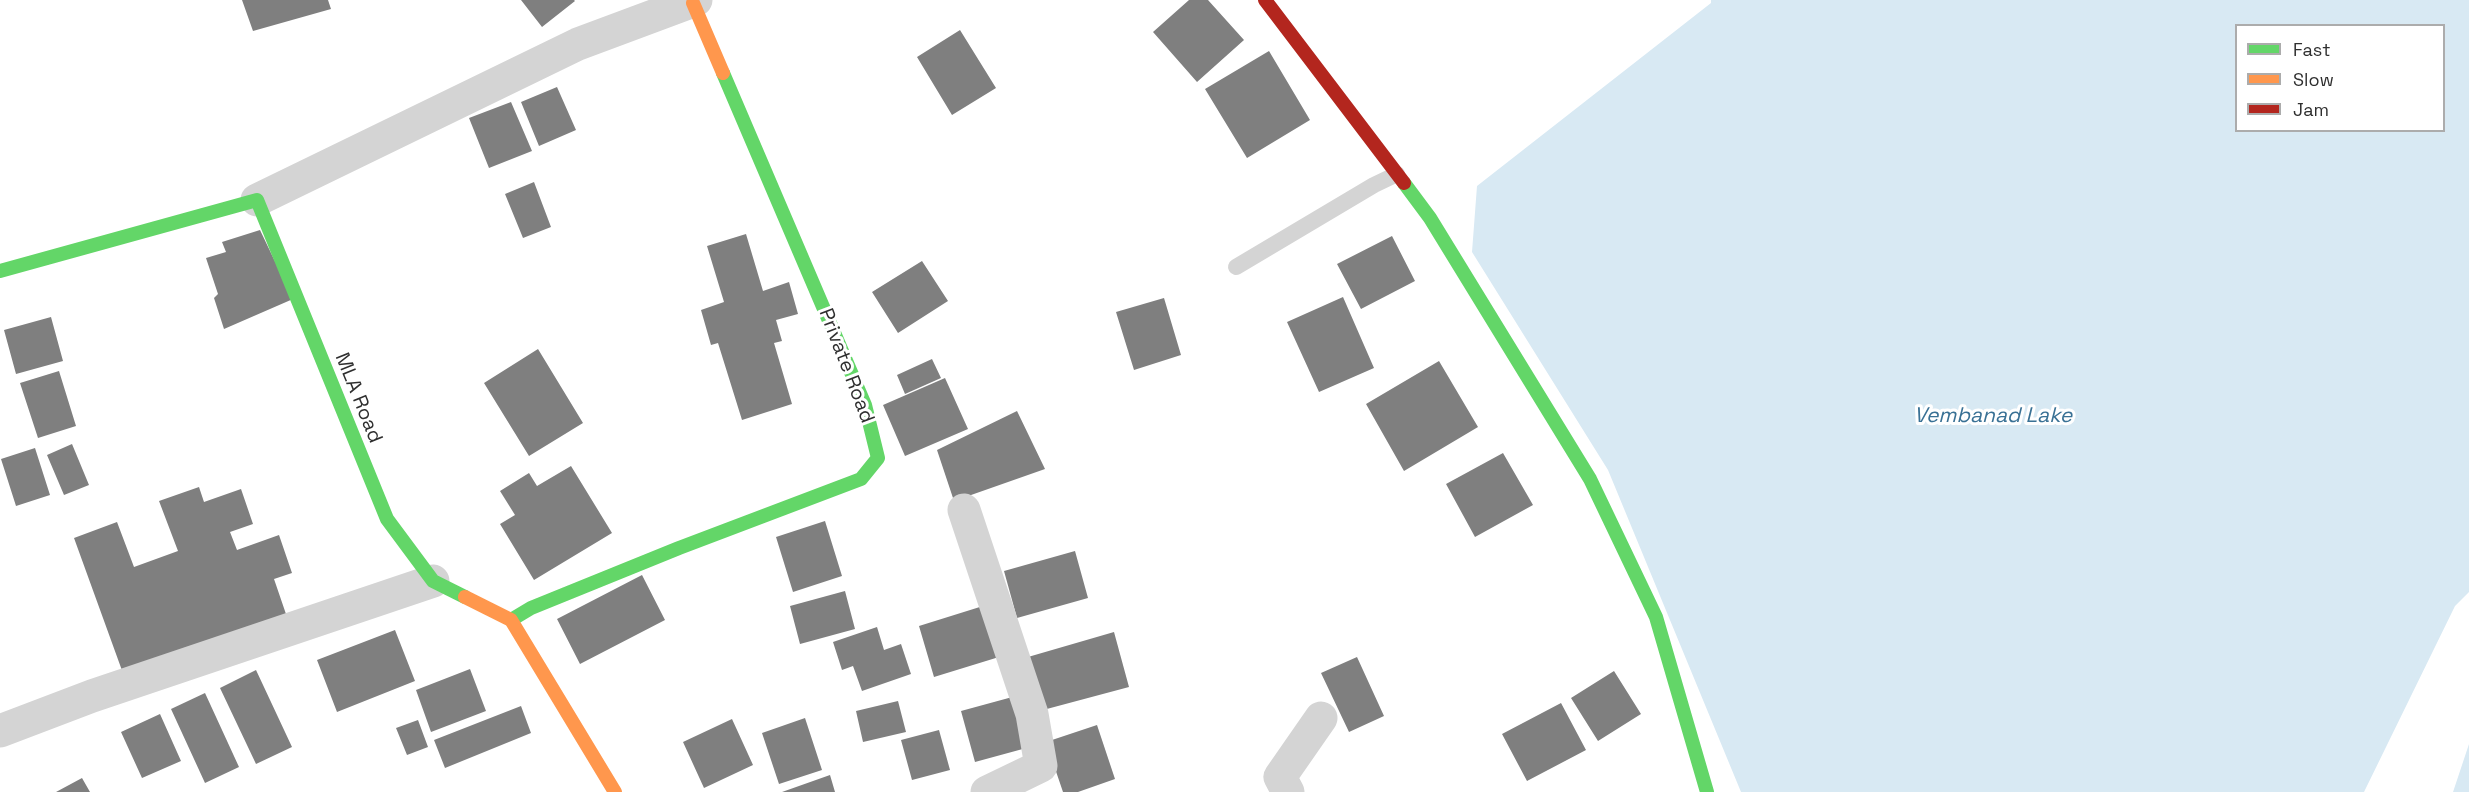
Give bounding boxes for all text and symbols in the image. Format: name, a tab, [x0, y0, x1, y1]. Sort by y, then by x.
legend	[2235, 24, 2445, 132]
text: Fast	[2293, 38, 2330, 61]
text: Slow	[2293, 68, 2334, 91]
text: Jam	[2293, 98, 2329, 121]
street label: Private Road	[813, 305, 879, 427]
street label: MLA Road	[329, 349, 387, 447]
water label: Vembanad Lake	[1914, 403, 2072, 429]

